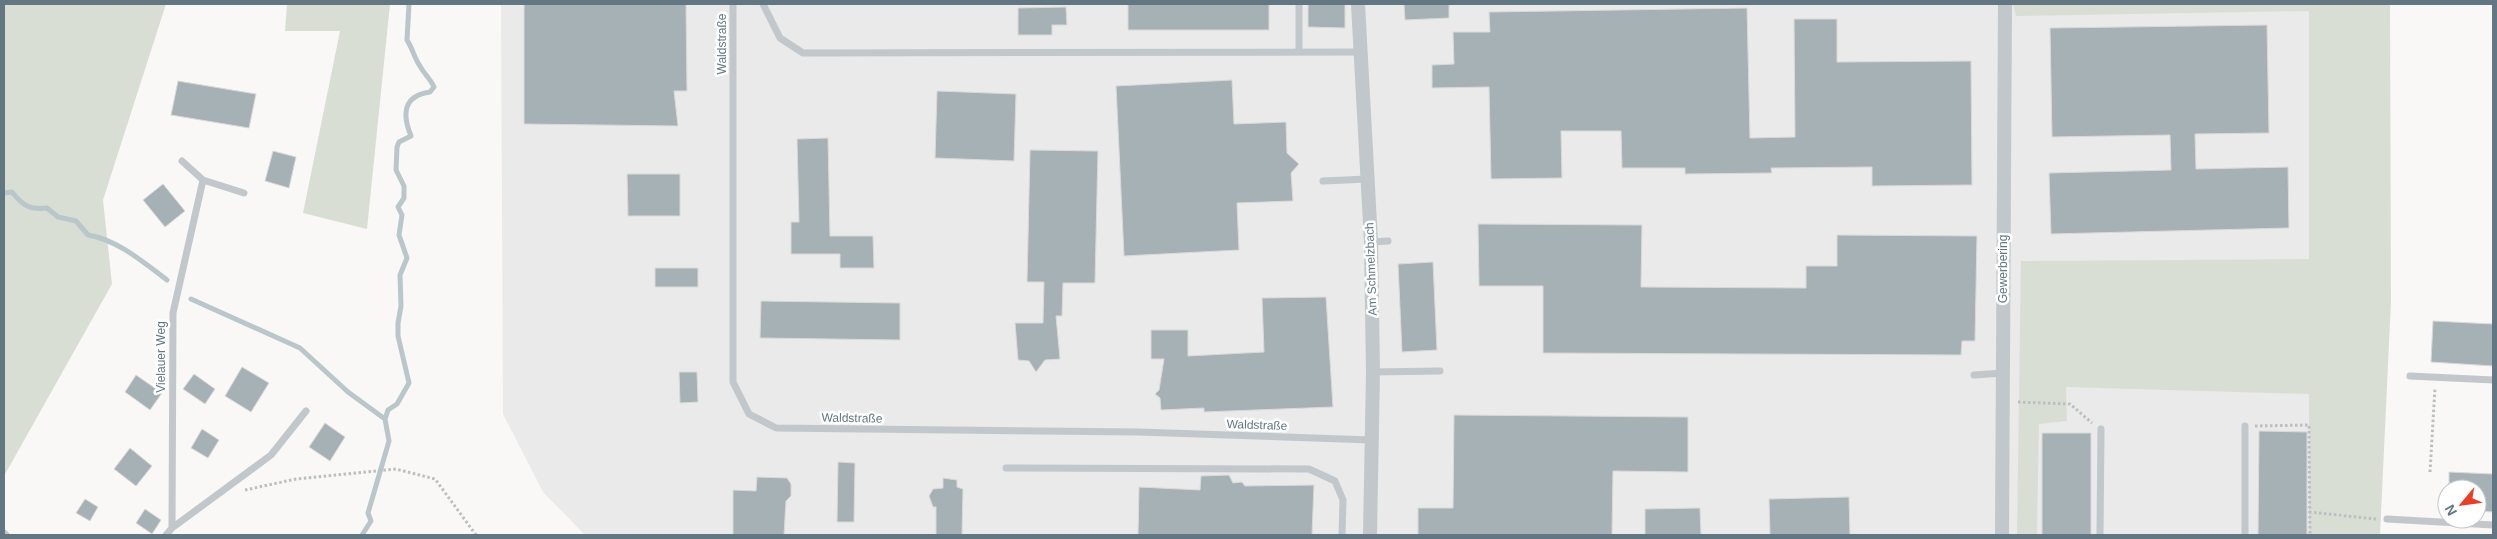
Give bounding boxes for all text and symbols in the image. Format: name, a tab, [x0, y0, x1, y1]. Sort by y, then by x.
street label: Waldstraße	[715, 13, 729, 74]
street label: Am Schmelzbach	[1362, 222, 1380, 316]
street label: Gewerbering	[1996, 235, 2010, 303]
street label: Vielauer Weg	[154, 321, 168, 393]
street label: Waldstraße	[821, 410, 883, 426]
street label: Waldstraße	[1226, 417, 1288, 433]
north arrow	[2437, 479, 2487, 529]
text: N	[2441, 502, 2460, 519]

